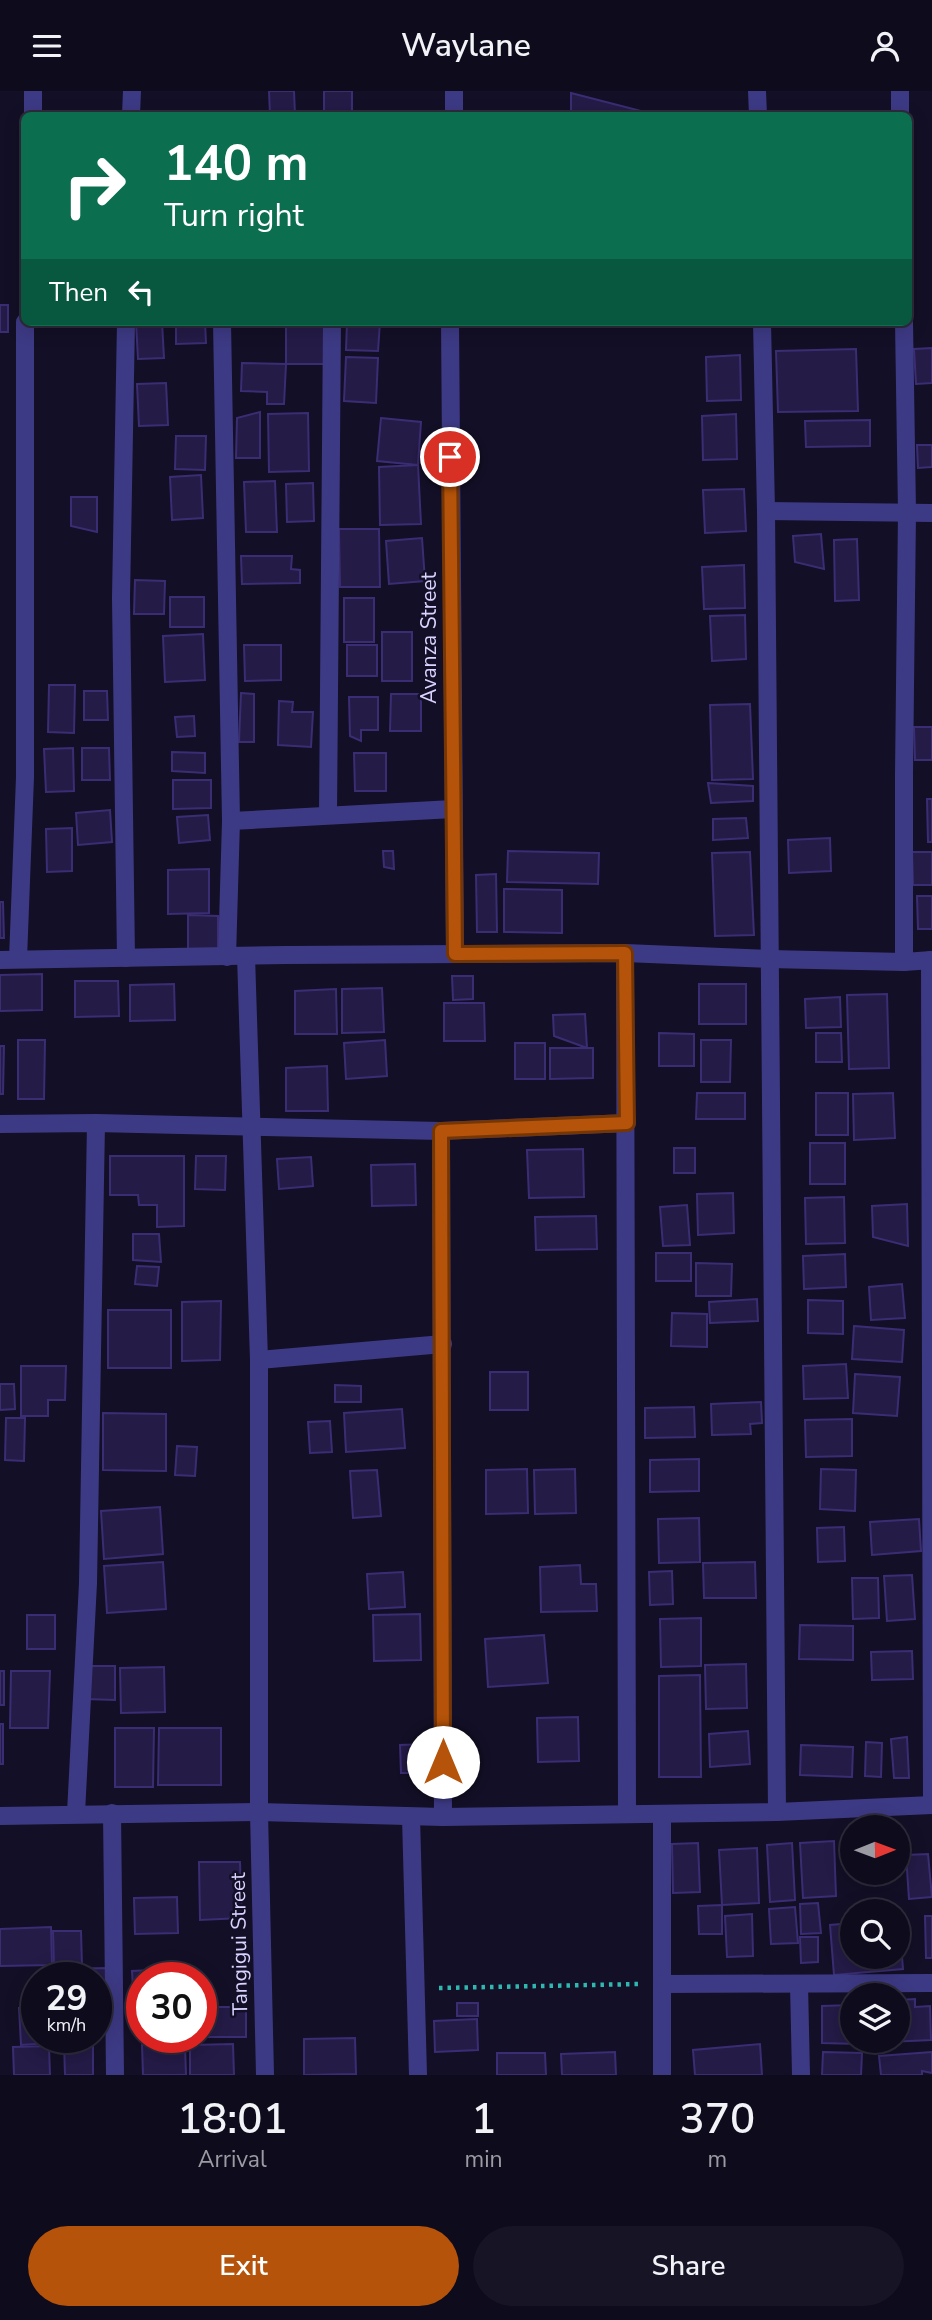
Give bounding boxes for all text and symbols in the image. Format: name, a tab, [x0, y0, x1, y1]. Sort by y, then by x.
text: Waylane	[401, 24, 531, 67]
icon: menu	[28, 27, 66, 65]
icon: person	[866, 27, 904, 65]
text: 140 m	[164, 130, 308, 197]
icon: right	[49, 140, 140, 231]
text: Turn right	[164, 194, 304, 237]
icon: left	[122, 273, 160, 311]
text: Then	[49, 275, 108, 310]
pin	[420, 427, 480, 487]
icon: arrive	[431, 438, 469, 476]
street label: Avanza Street	[415, 571, 443, 704]
position arrow	[406, 1725, 480, 1799]
north arrow	[840, 1815, 910, 1885]
map controls	[840, 1815, 910, 2053]
street label: Tangigui Street	[224, 1872, 254, 2016]
button: search	[840, 1899, 910, 1969]
speed limit sign: 30	[126, 1962, 217, 2053]
text: 29	[45, 1975, 88, 2022]
button: layers	[840, 1983, 910, 2053]
text: km/h	[47, 2013, 86, 2037]
text: 18:01	[177, 2091, 288, 2148]
text: 1	[471, 2091, 496, 2148]
text: 370	[679, 2091, 755, 2148]
text: Arrival	[198, 2144, 267, 2175]
text: min	[465, 2144, 503, 2175]
text: m	[707, 2144, 727, 2175]
button: Exit	[28, 2226, 459, 2306]
button: Share	[473, 2226, 904, 2306]

